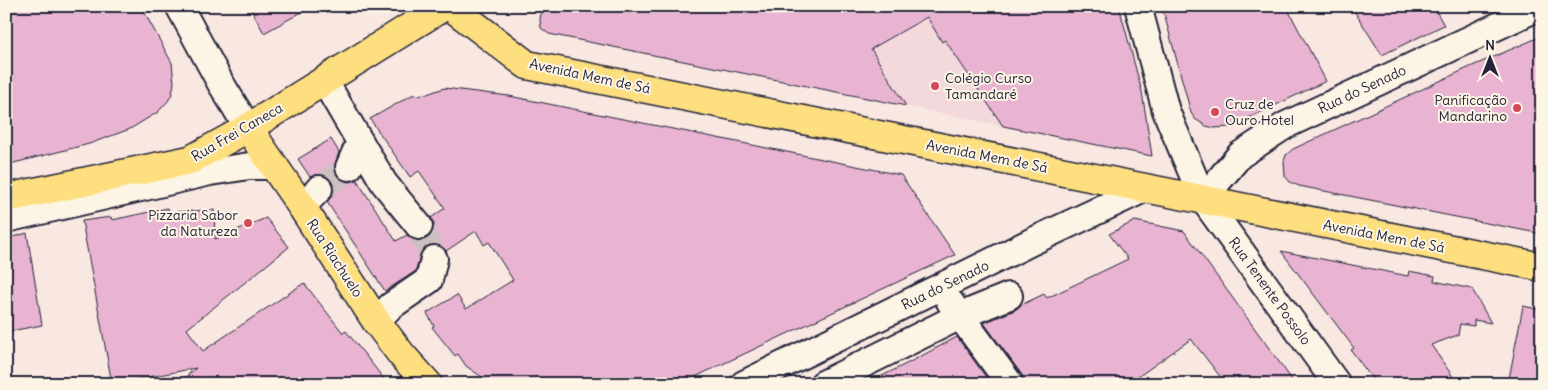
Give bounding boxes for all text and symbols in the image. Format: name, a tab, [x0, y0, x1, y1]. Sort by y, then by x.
north arrow	[1466, 32, 1516, 82]
text: N	[1485, 36, 1495, 54]
street label: Avenida Mem de Sá	[528, 54, 652, 98]
street label: Rua do Senado	[1315, 61, 1409, 117]
place label: Colégio Curso Tamandaré	[945, 69, 1032, 103]
marker: Colégio Curso Tamandaré	[929, 80, 941, 92]
place label: Panificação Mandarino	[1434, 91, 1507, 125]
place label: Cruz de Ouro Hotel	[1225, 95, 1294, 129]
street label: Rua Frei Caneca	[188, 99, 286, 165]
marker: Panificação Mandarino	[1511, 102, 1523, 114]
marker: Cruz de Ouro Hotel	[1209, 106, 1221, 118]
street label: Avenida Mem de Sá	[925, 135, 1049, 177]
place label: Pizzaria Sabor da Natureza	[148, 206, 238, 240]
street label: Rua Riachuelo	[303, 215, 367, 301]
street label: Avenida Mem de Sá	[1322, 215, 1446, 257]
marker: Pizzaria Sabor da Natureza	[242, 217, 254, 229]
street label: Rua Tenente Possolo	[1225, 234, 1315, 349]
street label: Rua do Senado	[898, 256, 992, 314]

